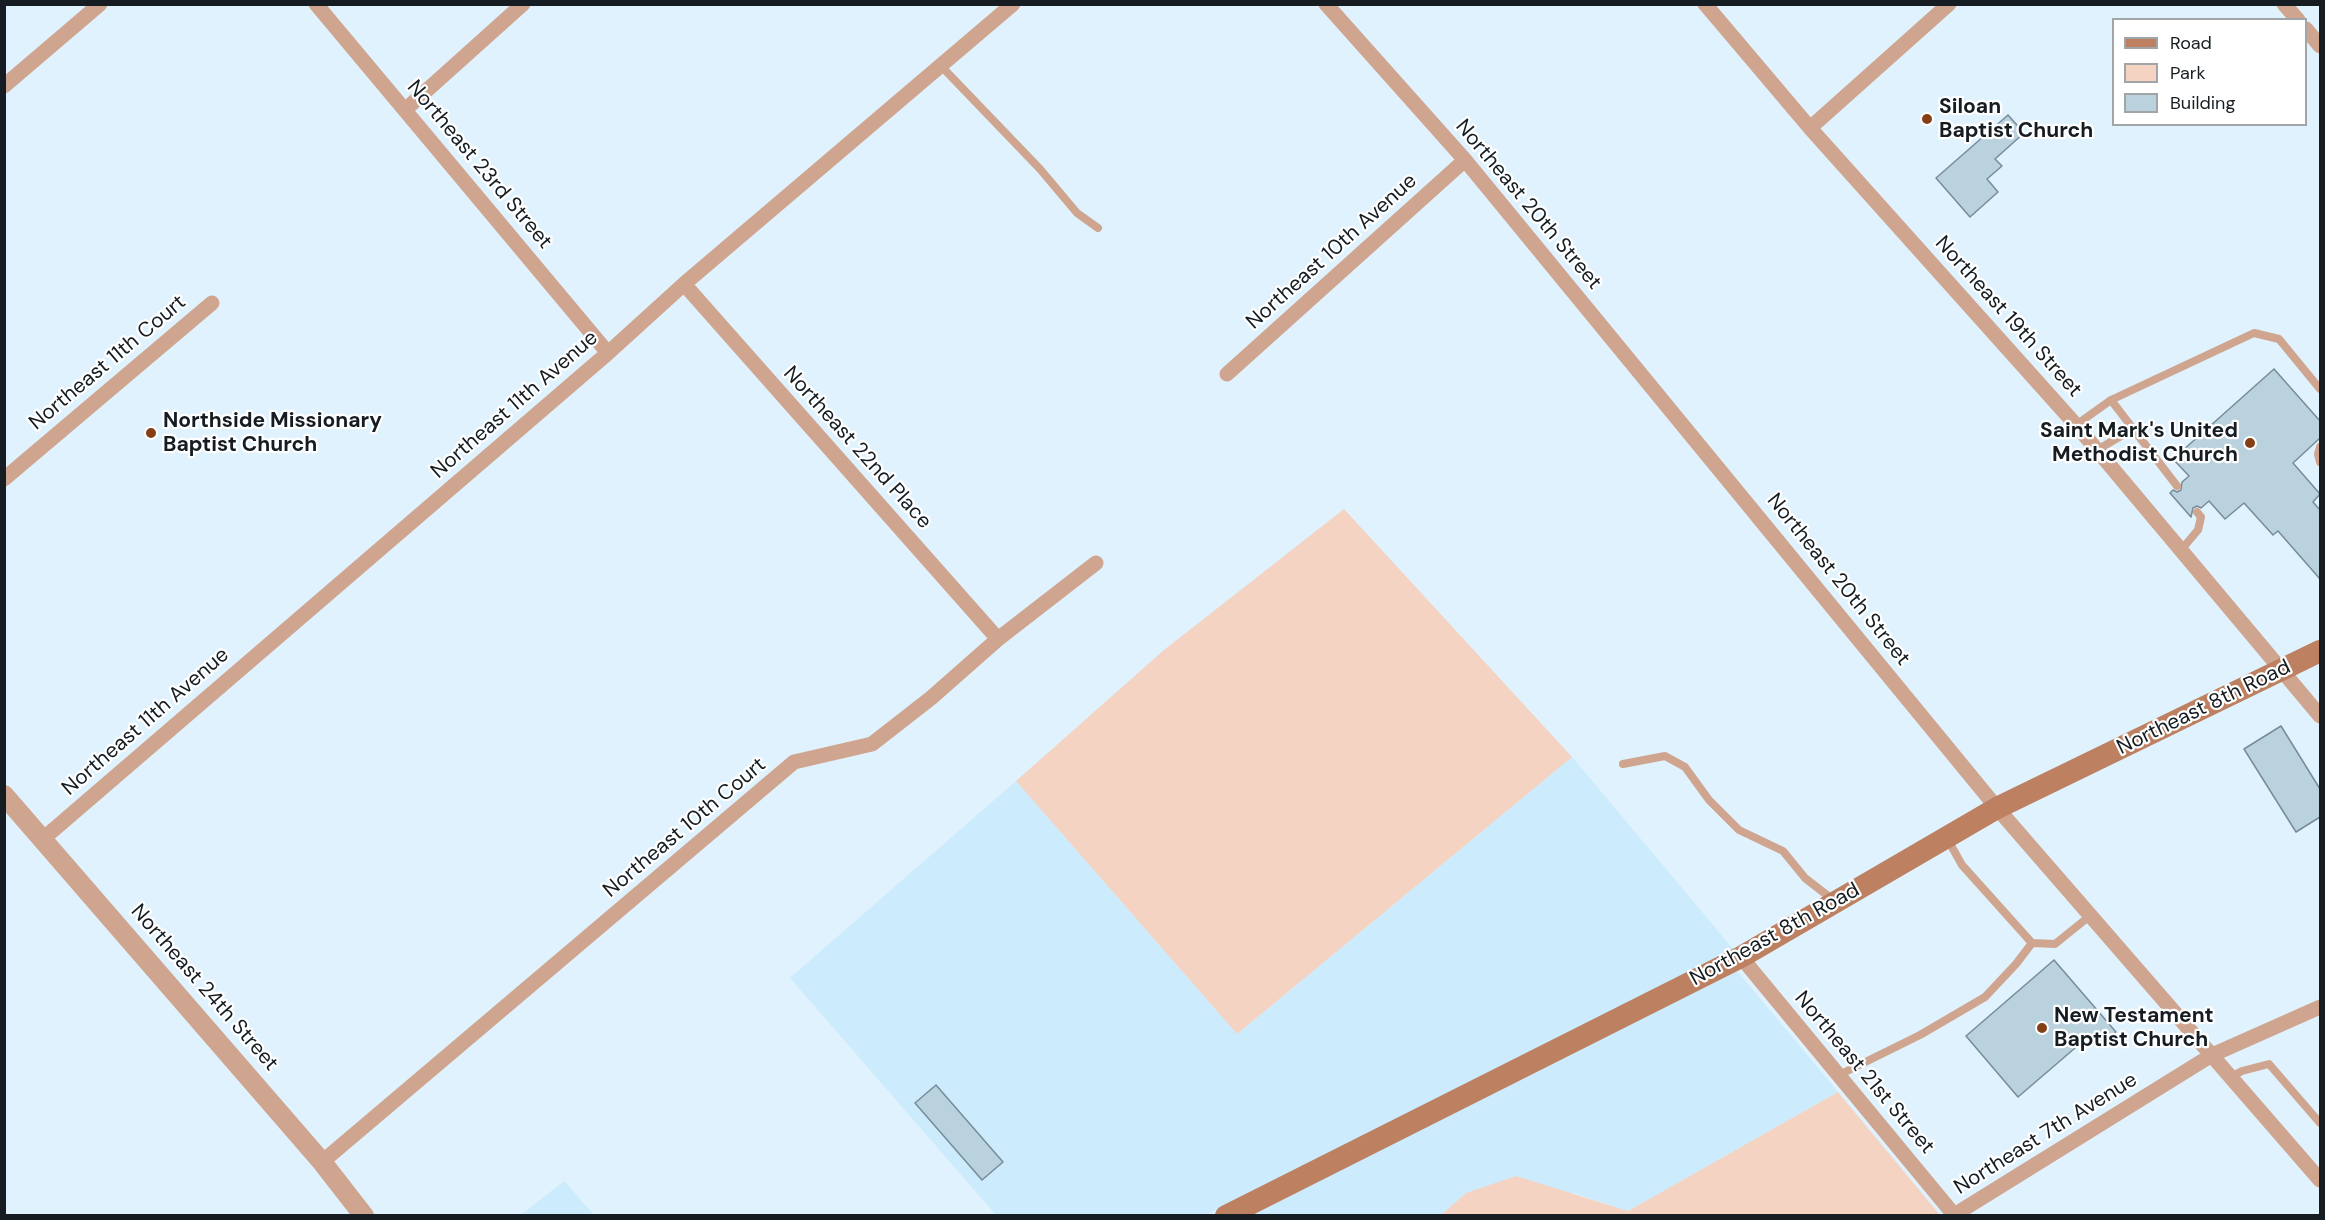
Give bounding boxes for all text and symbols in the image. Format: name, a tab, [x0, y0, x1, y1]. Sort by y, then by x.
legend	[2112, 18, 2307, 126]
text: Road	[2170, 31, 2212, 55]
text: Park	[2170, 61, 2206, 85]
street label: Northeast 23rd Street	[401, 76, 557, 254]
text: Building	[2170, 91, 2235, 115]
place label: Siloan Baptist Church	[1939, 94, 2093, 144]
marker: Siloan Baptist Church	[1920, 112, 1934, 126]
street label: Northeast 20th Street	[1450, 115, 1606, 295]
street label: Northeast 10th Avenue	[1242, 169, 1422, 335]
street label: Northeast 19th Street	[1929, 231, 2087, 403]
street label: Northeast 11th Court	[25, 290, 191, 436]
street label: Northeast 11th Avenue	[426, 326, 604, 484]
street label: Northeast 22nd Place	[778, 362, 936, 534]
place label: Northside Missionary Baptist Church	[163, 408, 382, 458]
place label: Saint Mark's United Methodist Church	[2040, 418, 2238, 468]
marker: Northside Missionary Baptist Church	[144, 426, 158, 440]
marker: Saint Mark's United Methodist Church	[2243, 436, 2257, 450]
street label: Northeast 20th Street	[1761, 489, 1915, 671]
street label: Northeast 11th Avenue	[57, 643, 235, 801]
street label: Northeast 8th Road	[2113, 655, 2295, 761]
street label: Northeast 10th Court	[599, 753, 771, 903]
street label: Northeast 8th Road	[1686, 878, 1864, 992]
street label: Northeast 24th Street	[125, 900, 283, 1076]
street label: Northeast 21st Street	[1789, 987, 1939, 1159]
place label: New Testament Baptist Church	[2054, 1003, 2214, 1053]
marker: New Testament Baptist Church	[2035, 1021, 2049, 1035]
street label: Northeast 7th Avenue	[1950, 1067, 2142, 1201]

